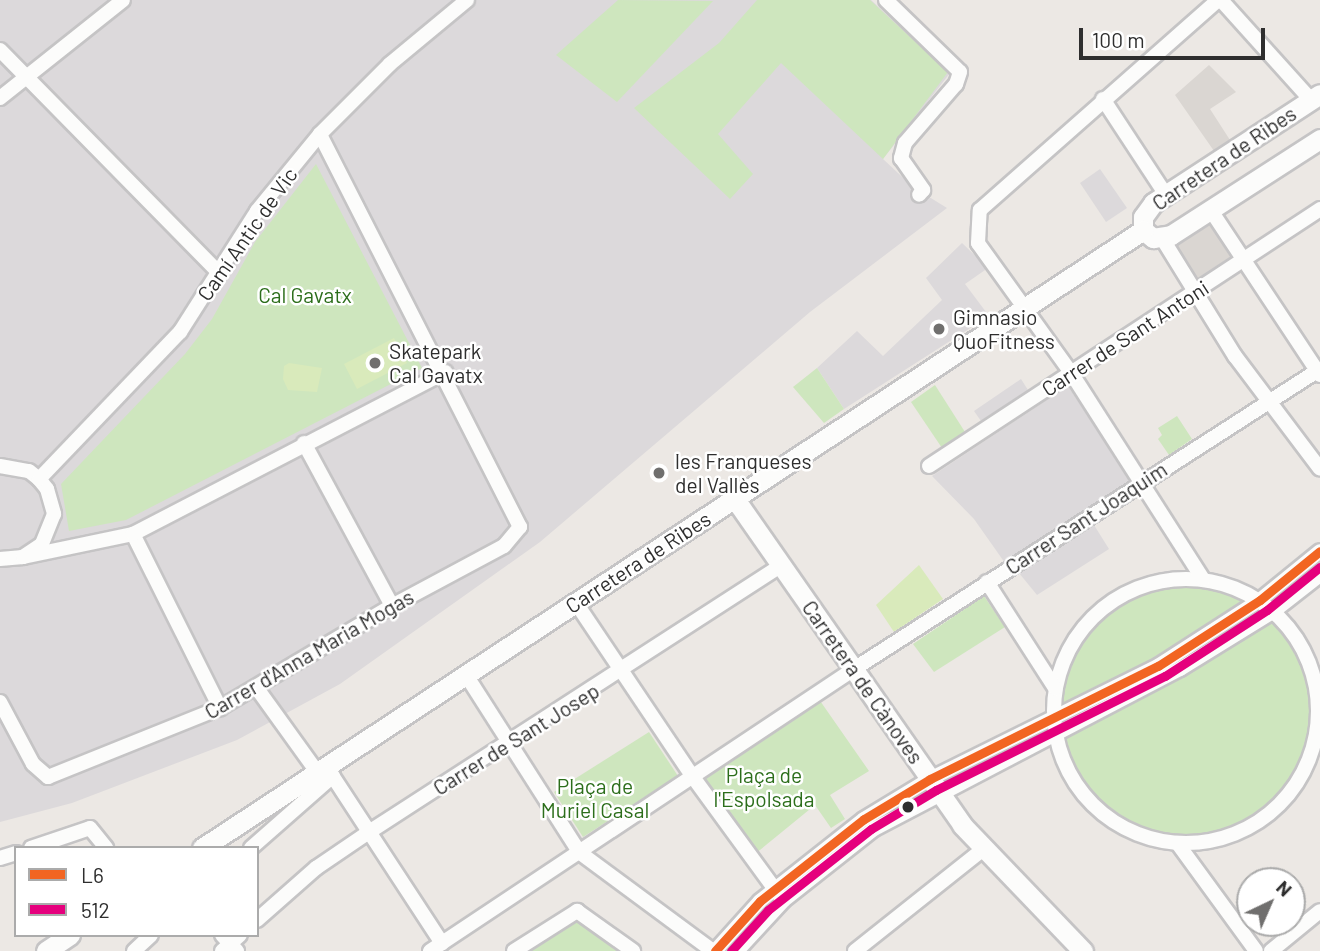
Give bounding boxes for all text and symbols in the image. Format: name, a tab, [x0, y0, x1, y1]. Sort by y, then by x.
scale bar	[1082, 14, 1268, 58]
text: 100 m	[1092, 27, 1145, 52]
street label: Carretera de Ribes	[1147, 101, 1301, 215]
street label: Camí Antic de Vic	[192, 162, 302, 306]
street label: Carrer de Sant Antoni	[1037, 275, 1213, 401]
park label: Cal Gavatx	[258, 282, 352, 308]
place label: Gimnasio QuoFitness	[953, 304, 1055, 354]
marker: Gimnasio QuoFitness	[931, 321, 947, 337]
place label: Skatepark Cal Gavatx	[389, 338, 483, 388]
marker: Skatepark Cal Gavatx	[367, 355, 383, 371]
place label: les Franqueses del Vallès	[675, 448, 812, 498]
street label: Carrer Sant Joaquim	[1000, 456, 1172, 580]
marker: les Franqueses del Vallès	[649, 463, 669, 483]
street label: Carretera de Ribes	[561, 506, 715, 618]
street label: Carrer d'Anna Maria Mogas	[200, 584, 418, 724]
street label: Carretera de Cànoves	[797, 595, 929, 769]
street label: Carrer de Sant Josep	[428, 678, 604, 800]
park label: Plaça de l'Espolsada	[713, 762, 815, 812]
park label: Plaça de Muriel Casal	[541, 773, 649, 823]
unlabelled marker	[901, 800, 915, 814]
legend	[14, 846, 259, 937]
text: L6	[81, 862, 104, 887]
north arrow	[1236, 867, 1306, 937]
text: N	[1272, 875, 1297, 901]
text: 512	[81, 897, 110, 922]

